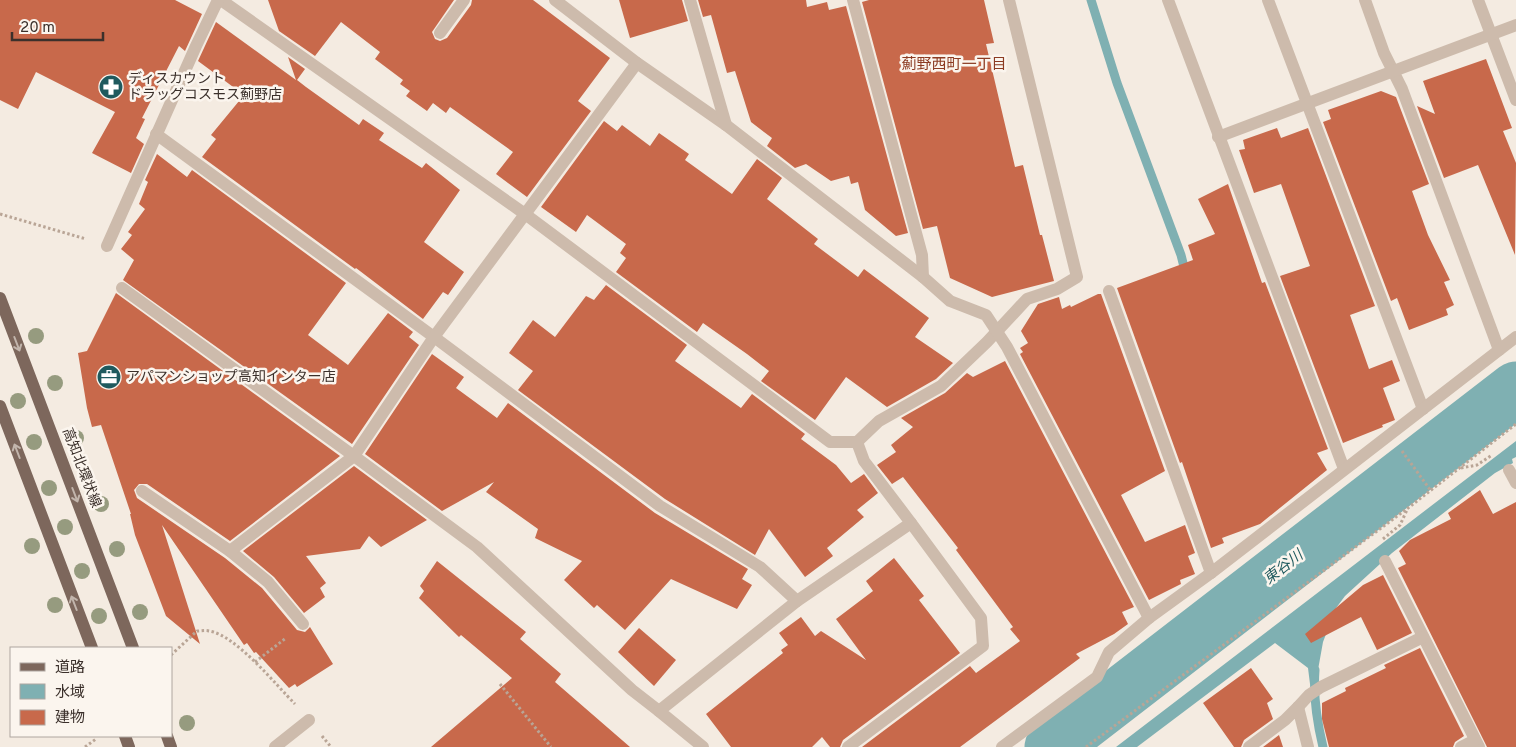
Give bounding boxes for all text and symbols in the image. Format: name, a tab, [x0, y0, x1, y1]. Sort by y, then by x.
scale bar	[12, 10, 104, 42]
text: 20 m	[20, 19, 55, 38]
district label: 薊野西町一丁目	[901, 56, 1007, 75]
place label: ディスカウント ドラッグコスモス薊野店	[128, 71, 282, 104]
pharmacy icon: ディスカウント ドラッグコスモス薊野店	[98, 74, 124, 100]
one-way arrow	[13, 335, 22, 351]
office icon: アパマンショップ高知インター店	[96, 364, 122, 390]
place label: アパマンショップ高知インター店	[126, 369, 336, 386]
street label: 高知北環状線	[58, 425, 105, 510]
one-way arrow	[12, 444, 21, 459]
one-way arrow	[71, 487, 80, 503]
water label: 東谷川	[1260, 545, 1309, 589]
one-way arrow	[69, 595, 78, 611]
legend	[10, 647, 172, 737]
text: 道路	[55, 659, 85, 678]
text: 水域	[55, 684, 85, 703]
text: 建物	[55, 709, 85, 728]

